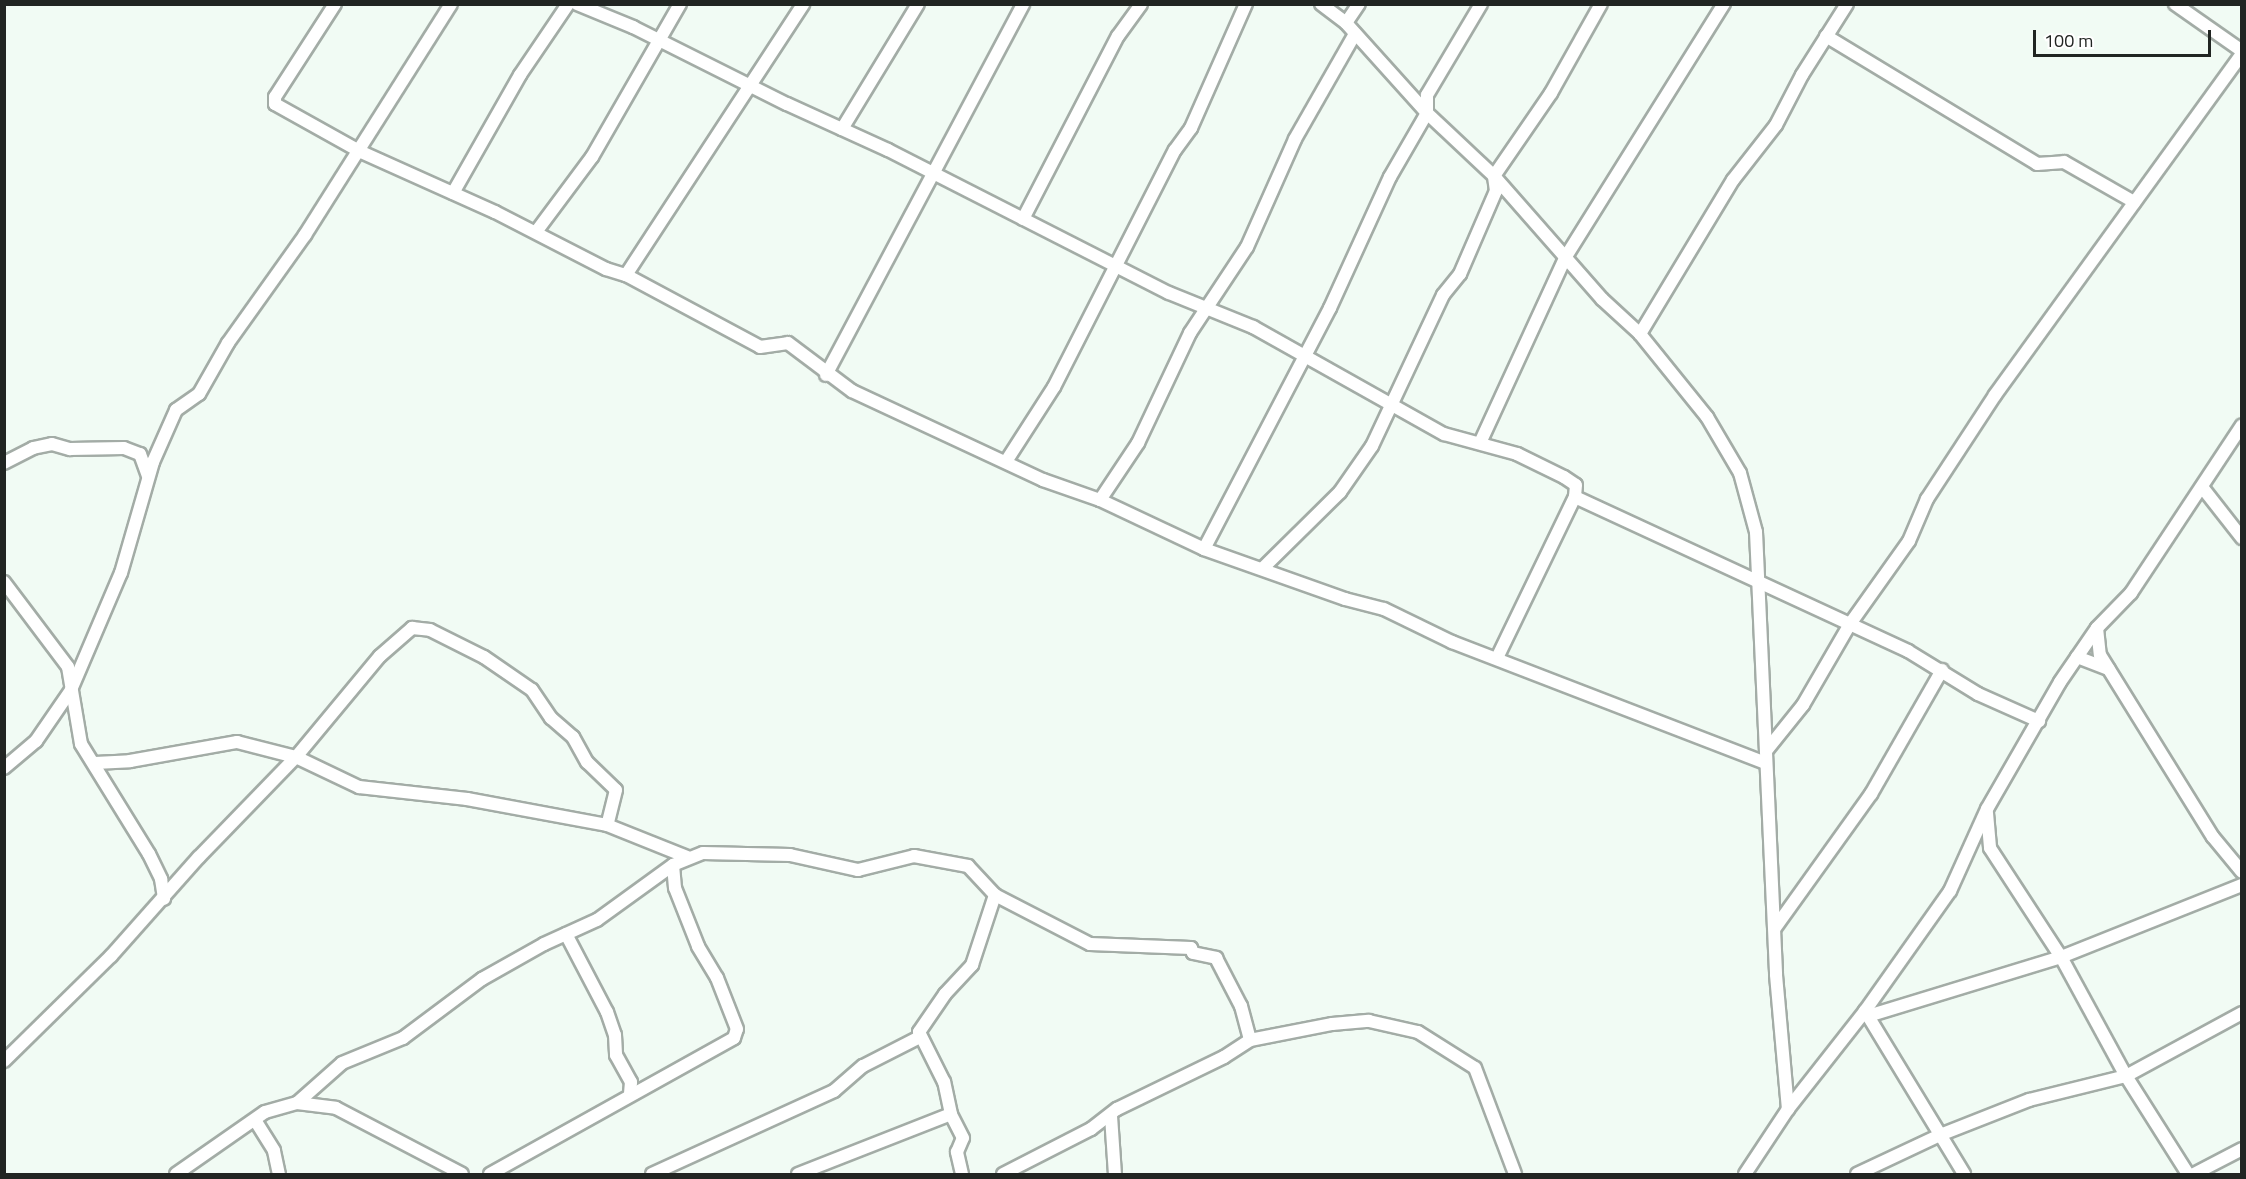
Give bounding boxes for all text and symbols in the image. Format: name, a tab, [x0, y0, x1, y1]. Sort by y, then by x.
scale bar	[2036, 18, 2214, 56]
text: 100 m	[2044, 27, 2093, 54]

